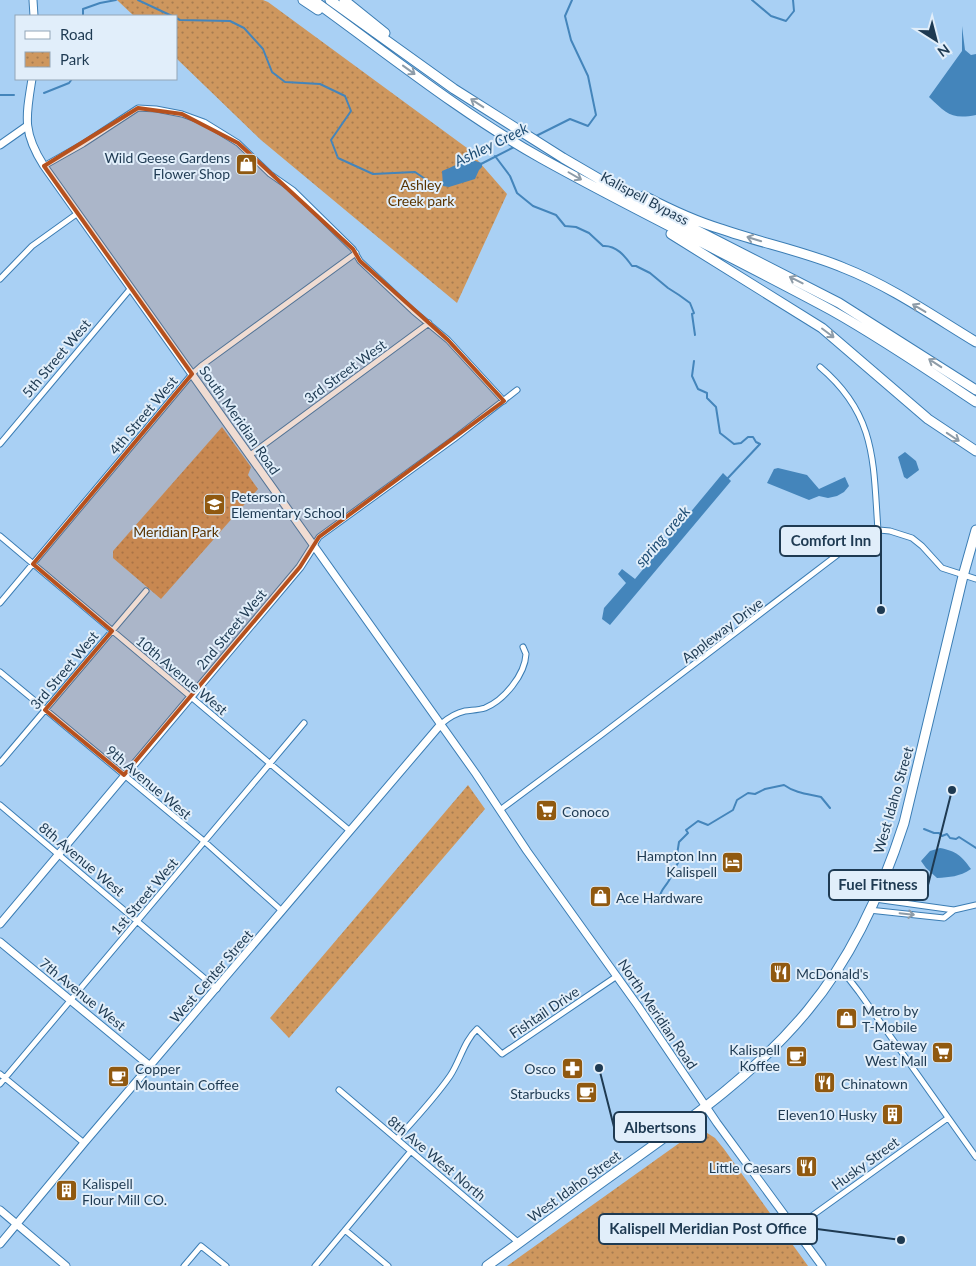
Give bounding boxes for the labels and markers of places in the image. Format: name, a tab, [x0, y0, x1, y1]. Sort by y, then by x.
place label: Wild Geese Gardens Flower Shop	[104, 149, 230, 182]
shop icon: Wild Geese Gardens Flower Shop	[234, 153, 258, 177]
place label: Peterson Elementary School	[231, 488, 345, 521]
school or university icon: Peterson Elementary School	[203, 492, 227, 516]
callout: Comfort Inn	[780, 526, 881, 556]
supermarket icon: Conoco	[534, 799, 558, 823]
place label: Conoco	[562, 803, 609, 820]
place label: Hampton Inn Kalispell	[637, 847, 717, 880]
hotel icon: Hampton Inn Kalispell	[721, 851, 745, 875]
callout: Fuel Fitness	[829, 870, 928, 900]
shop icon: Ace Hardware	[588, 885, 612, 909]
place label: Ace Hardware	[616, 889, 703, 906]
restaurant icon: McDonald's	[768, 961, 792, 985]
place label: McDonald's	[796, 965, 869, 982]
place label: Metro by T-Mobile	[862, 1002, 919, 1035]
shop icon: Metro by T-Mobile	[834, 1006, 858, 1030]
place label: Gateway West Mall	[865, 1036, 928, 1069]
supermarket icon: Gateway West Mall	[931, 1040, 955, 1064]
place label: Kalispell Koffee	[729, 1041, 780, 1074]
cafe icon: Kalispell Koffee	[784, 1045, 808, 1069]
pharmacy icon: Osco	[560, 1056, 584, 1080]
place label: Copper Mountain Coffee	[135, 1060, 239, 1093]
place label: Osco	[524, 1060, 556, 1077]
cafe icon: Copper Mountain Coffee	[107, 1064, 131, 1088]
restaurant icon: Chinatown	[813, 1071, 837, 1095]
place label: Chinatown	[841, 1075, 908, 1092]
cafe icon: Starbucks	[574, 1081, 598, 1105]
place label: Starbucks	[510, 1085, 570, 1102]
building icon: Eleven10 Husky	[881, 1102, 905, 1126]
place label: Eleven10 Husky	[778, 1106, 878, 1123]
callout: Albertsons	[614, 1112, 706, 1142]
restaurant icon: Little Caesars	[795, 1155, 819, 1179]
place label: Little Caesars	[709, 1159, 791, 1176]
place label: Kalispell Flour Mill CO.	[82, 1175, 167, 1208]
building icon: Kalispell Flour Mill CO.	[54, 1179, 78, 1203]
callout: Kalispell Meridian Post Office	[599, 1214, 817, 1244]

